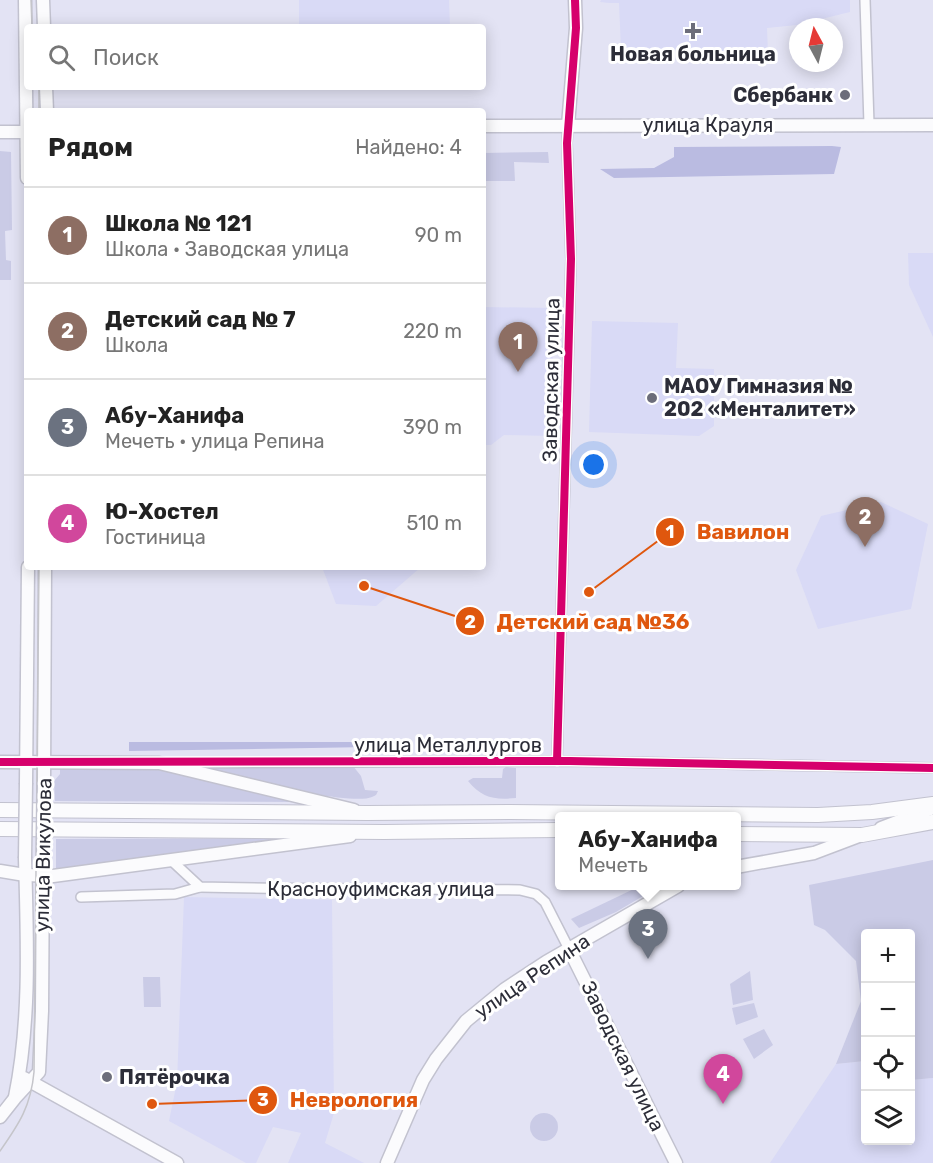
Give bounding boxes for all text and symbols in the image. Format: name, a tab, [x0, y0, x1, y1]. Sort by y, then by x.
north arrow	[789, 18, 843, 72]
marker: Новая больница	[684, 22, 702, 40]
search box	[24, 24, 486, 90]
icon: search	[45, 41, 78, 74]
place label: Новая больница	[610, 42, 776, 66]
text: Поиск	[93, 44, 159, 71]
place label: Сбербанк	[733, 83, 833, 107]
marker: Сбербанк	[838, 88, 852, 102]
street label: улица Крауля	[642, 113, 774, 137]
text: Рядом	[48, 132, 133, 163]
text: Найдено: 4	[355, 135, 462, 159]
text: Школа № 121	[105, 210, 252, 237]
text: 1	[63, 223, 72, 247]
text: 90 m	[415, 223, 462, 247]
text: Школа · Заводская улица	[105, 237, 349, 261]
street label: Заводская улица	[538, 298, 564, 462]
text: Детский сад № 7	[105, 306, 296, 333]
text: 2	[61, 319, 74, 343]
text: 220 m	[403, 319, 462, 343]
pin: 1	[498, 322, 538, 372]
text: Школа	[105, 333, 168, 357]
place label: МАОУ Гимназия № 202 «Менталитет»	[664, 374, 856, 421]
marker: МАОУ Гимназия № 202 «Менталитет»	[645, 391, 659, 405]
text: Абу-Ханифа	[105, 402, 244, 429]
text: 3	[61, 415, 74, 439]
text: 390 m	[403, 415, 462, 439]
text: Мечеть · улица Репина	[105, 429, 325, 453]
your location	[579, 450, 608, 479]
text: Ю-Хостел	[105, 498, 219, 525]
pin: 2	[846, 498, 884, 547]
text: 4	[61, 511, 74, 535]
text: 510 m	[406, 511, 462, 535]
callout: Вавилон	[655, 513, 801, 552]
text: Вавилон	[697, 519, 789, 544]
text: 1	[666, 521, 674, 543]
text: Гостиница	[105, 525, 206, 549]
callout: Детский сад №36	[455, 602, 702, 641]
text: Детский сад №36	[497, 609, 690, 634]
text: 2	[464, 611, 476, 633]
street label: улица Металлургов	[354, 733, 542, 757]
street label: улица Викулова	[30, 778, 56, 932]
popup	[555, 812, 741, 890]
text: Абу-Ханифа	[578, 826, 718, 853]
text: Мечеть	[578, 853, 648, 877]
street label: Красноуфимская улица	[267, 877, 495, 901]
pin: 3	[628, 910, 668, 959]
street label: улица Репина	[470, 929, 594, 1023]
map controls	[861, 929, 915, 1145]
button: +	[861, 929, 915, 983]
street label: Заводская улица	[576, 977, 670, 1135]
button: −	[861, 983, 915, 1037]
button: locate	[861, 1037, 915, 1091]
pin: 4	[704, 1054, 742, 1104]
place label: Пятёрочка	[119, 1065, 230, 1089]
marker: Пятёрочка	[100, 1070, 114, 1084]
callout: Неврология	[248, 1080, 430, 1119]
text: Неврология	[290, 1087, 418, 1112]
text: 3	[257, 1089, 269, 1111]
button: layers	[861, 1091, 915, 1145]

